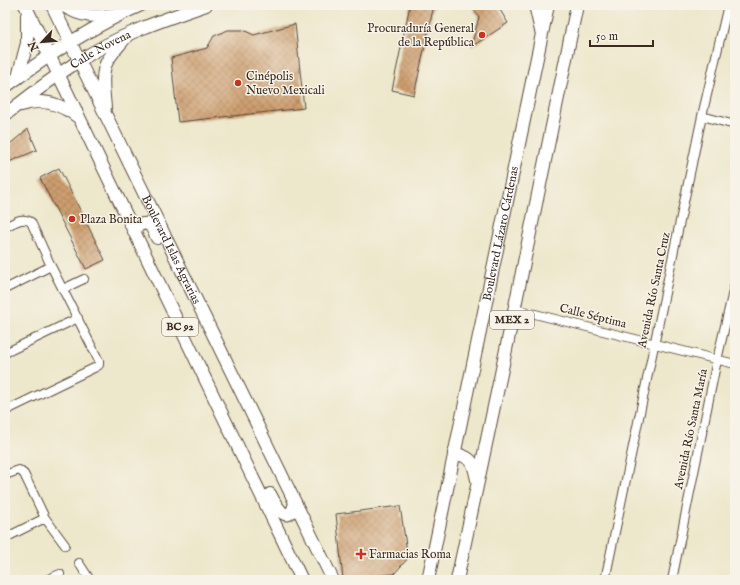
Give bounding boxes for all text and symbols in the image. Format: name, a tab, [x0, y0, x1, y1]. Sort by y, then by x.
place label: Procuraduría General de la República	[367, 21, 475, 51]
north arrow	[22, 22, 62, 62]
scale bar	[590, 22, 653, 48]
street label: Calle Novena	[67, 26, 134, 72]
text: 50 m	[596, 29, 618, 44]
marker: Procuraduría General de la República	[477, 30, 487, 40]
text: N	[25, 38, 43, 54]
place label: Cinépolis Nuevo Mexicali	[246, 69, 325, 98]
marker: Cinépolis Nuevo Mexicali	[233, 78, 243, 88]
street label: Boulevard Lázaro Cárdenas	[479, 165, 522, 302]
street label: Boulevard Islas Agrarias	[139, 193, 204, 306]
place label: Plaza Bonita	[80, 212, 143, 227]
marker: Plaza Bonita	[67, 214, 77, 224]
street label: Avenida Río Santa Cruz	[634, 230, 674, 350]
street label: Calle Séptima	[558, 300, 629, 333]
road number: MEX 2	[490, 311, 534, 329]
road number: BC 92	[162, 318, 198, 336]
street label: Avenida Río Santa María	[671, 367, 711, 491]
place label: Farmacias Roma	[369, 547, 452, 562]
marker: Farmacias Roma	[356, 549, 366, 559]

